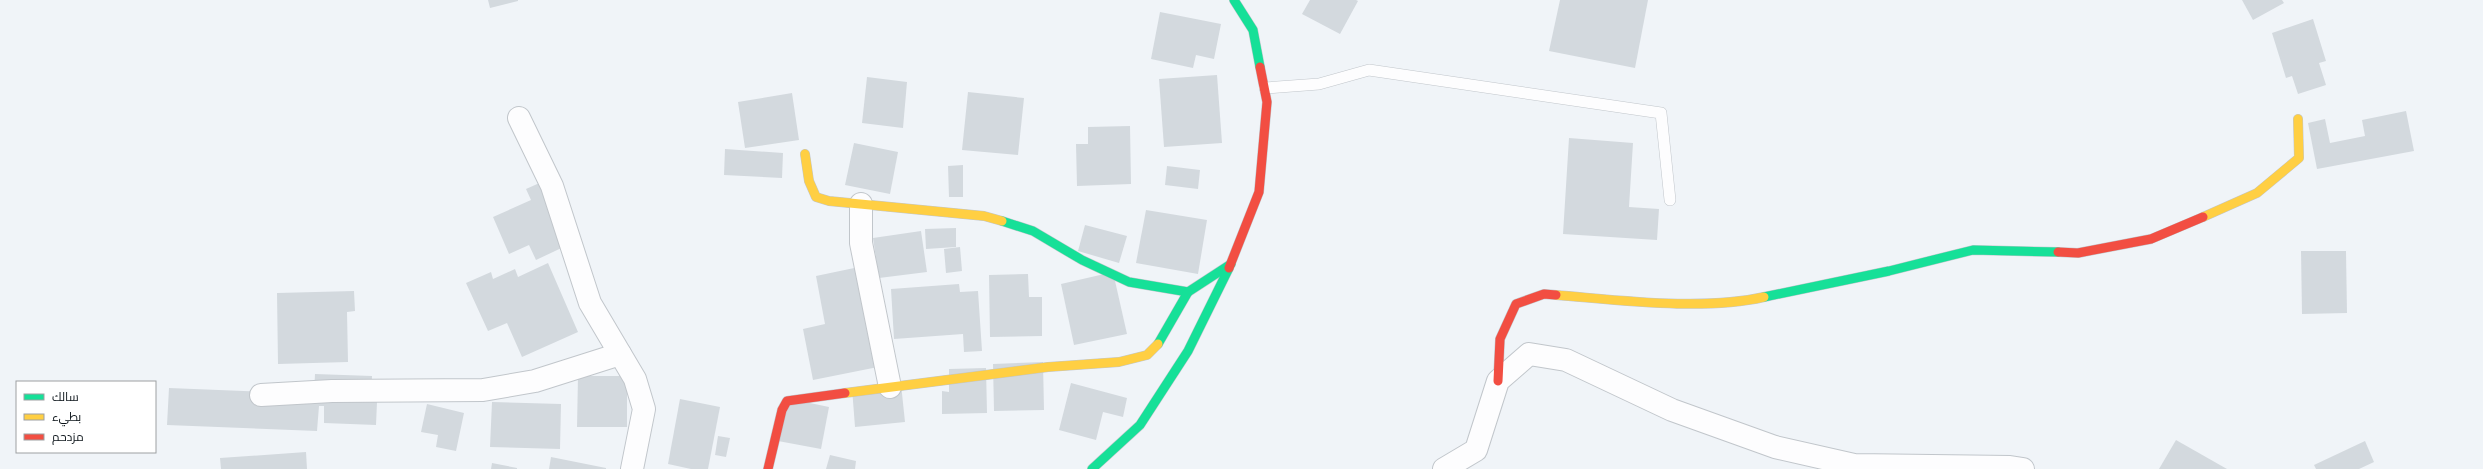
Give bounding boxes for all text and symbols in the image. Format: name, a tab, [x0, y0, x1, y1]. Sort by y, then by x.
legend	[16, 381, 156, 453]
text: سالك	[52, 388, 79, 407]
text: بطيء	[52, 408, 81, 427]
text: مزدحم	[52, 428, 84, 447]

